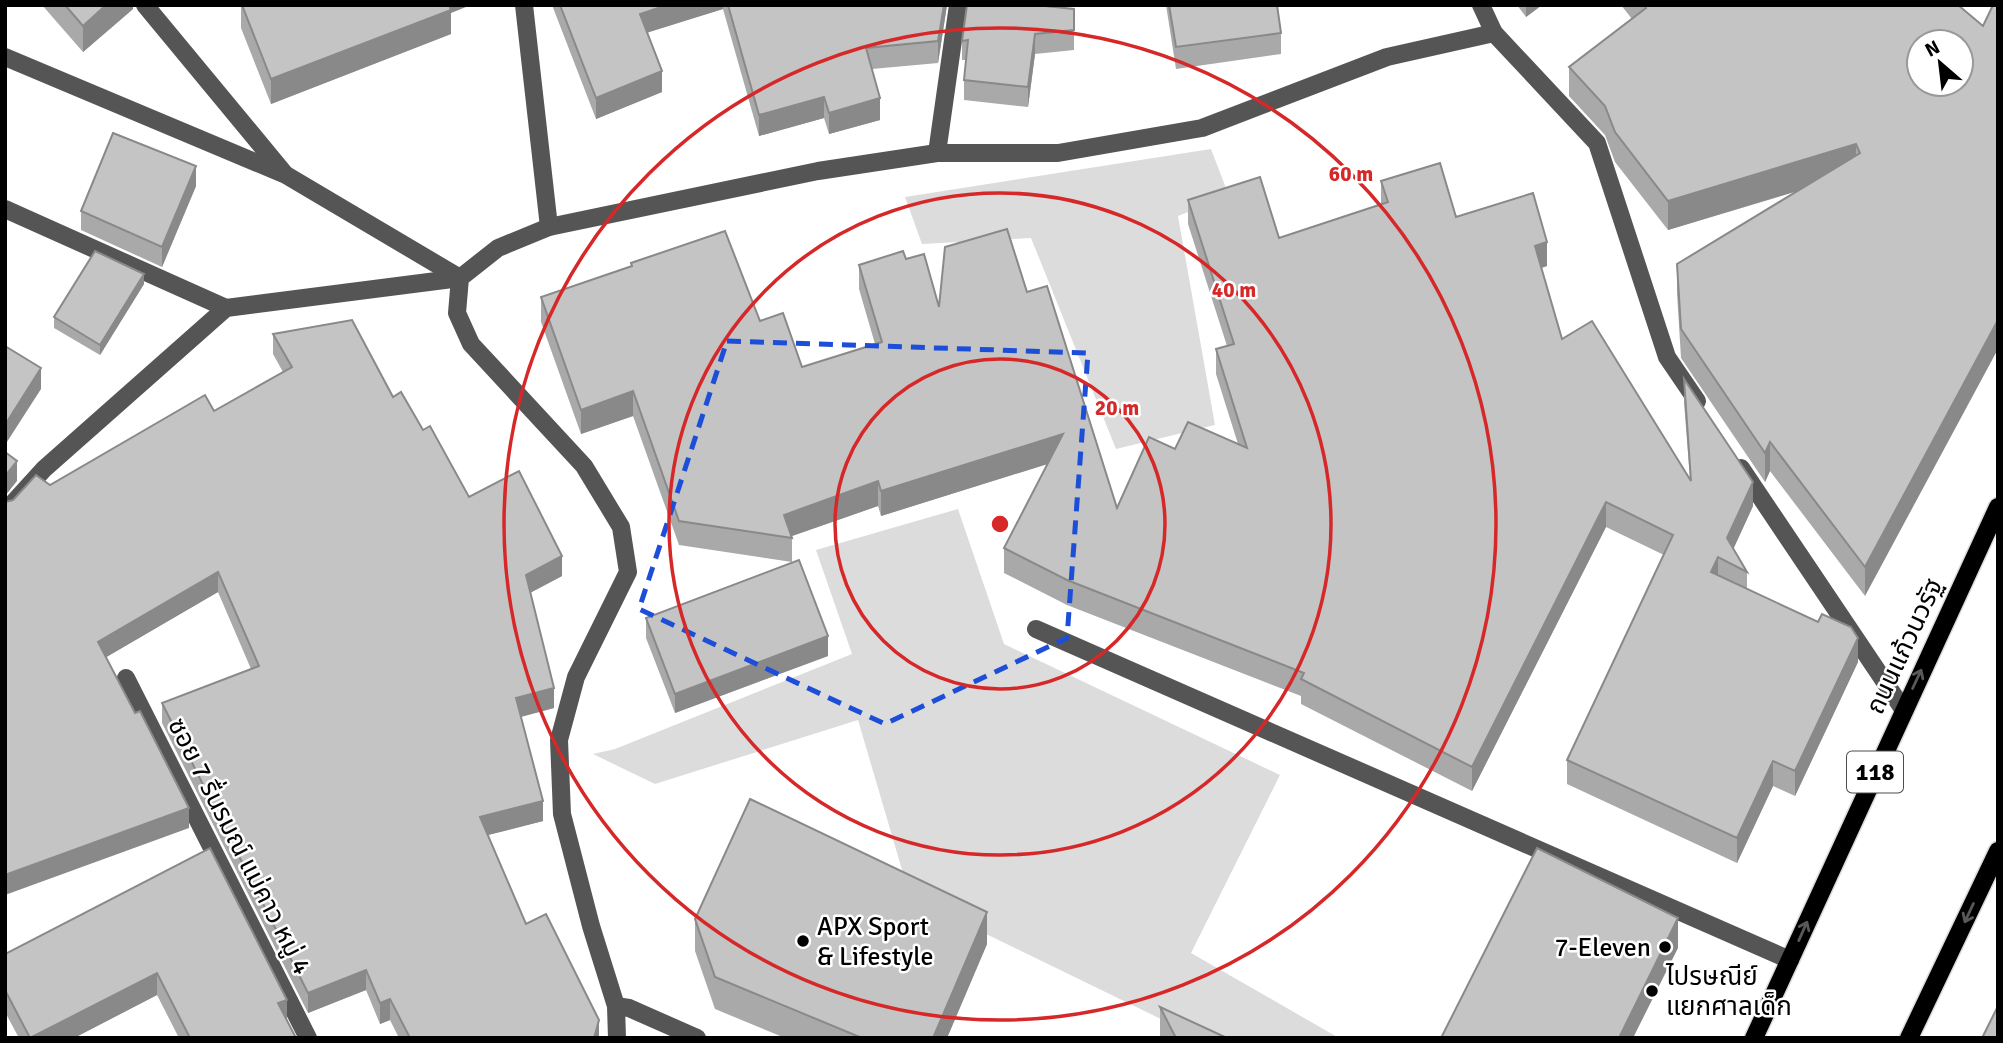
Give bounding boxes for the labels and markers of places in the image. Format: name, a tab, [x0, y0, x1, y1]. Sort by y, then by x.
centre of rings	[988, 512, 1012, 536]
place label: APX Sport & Lifestyle	[817, 911, 934, 973]
place label: 7-Eleven	[1554, 932, 1651, 964]
marker: APX Sport & Lifestyle	[795, 933, 811, 949]
marker: 7-Eleven	[1657, 939, 1673, 955]
place label: ไปรษณีย์ แยกศาลเด็ก	[1665, 961, 1792, 1023]
marker: ไปรษณีย์ แยกศาลเด็ก	[1644, 983, 1660, 999]

